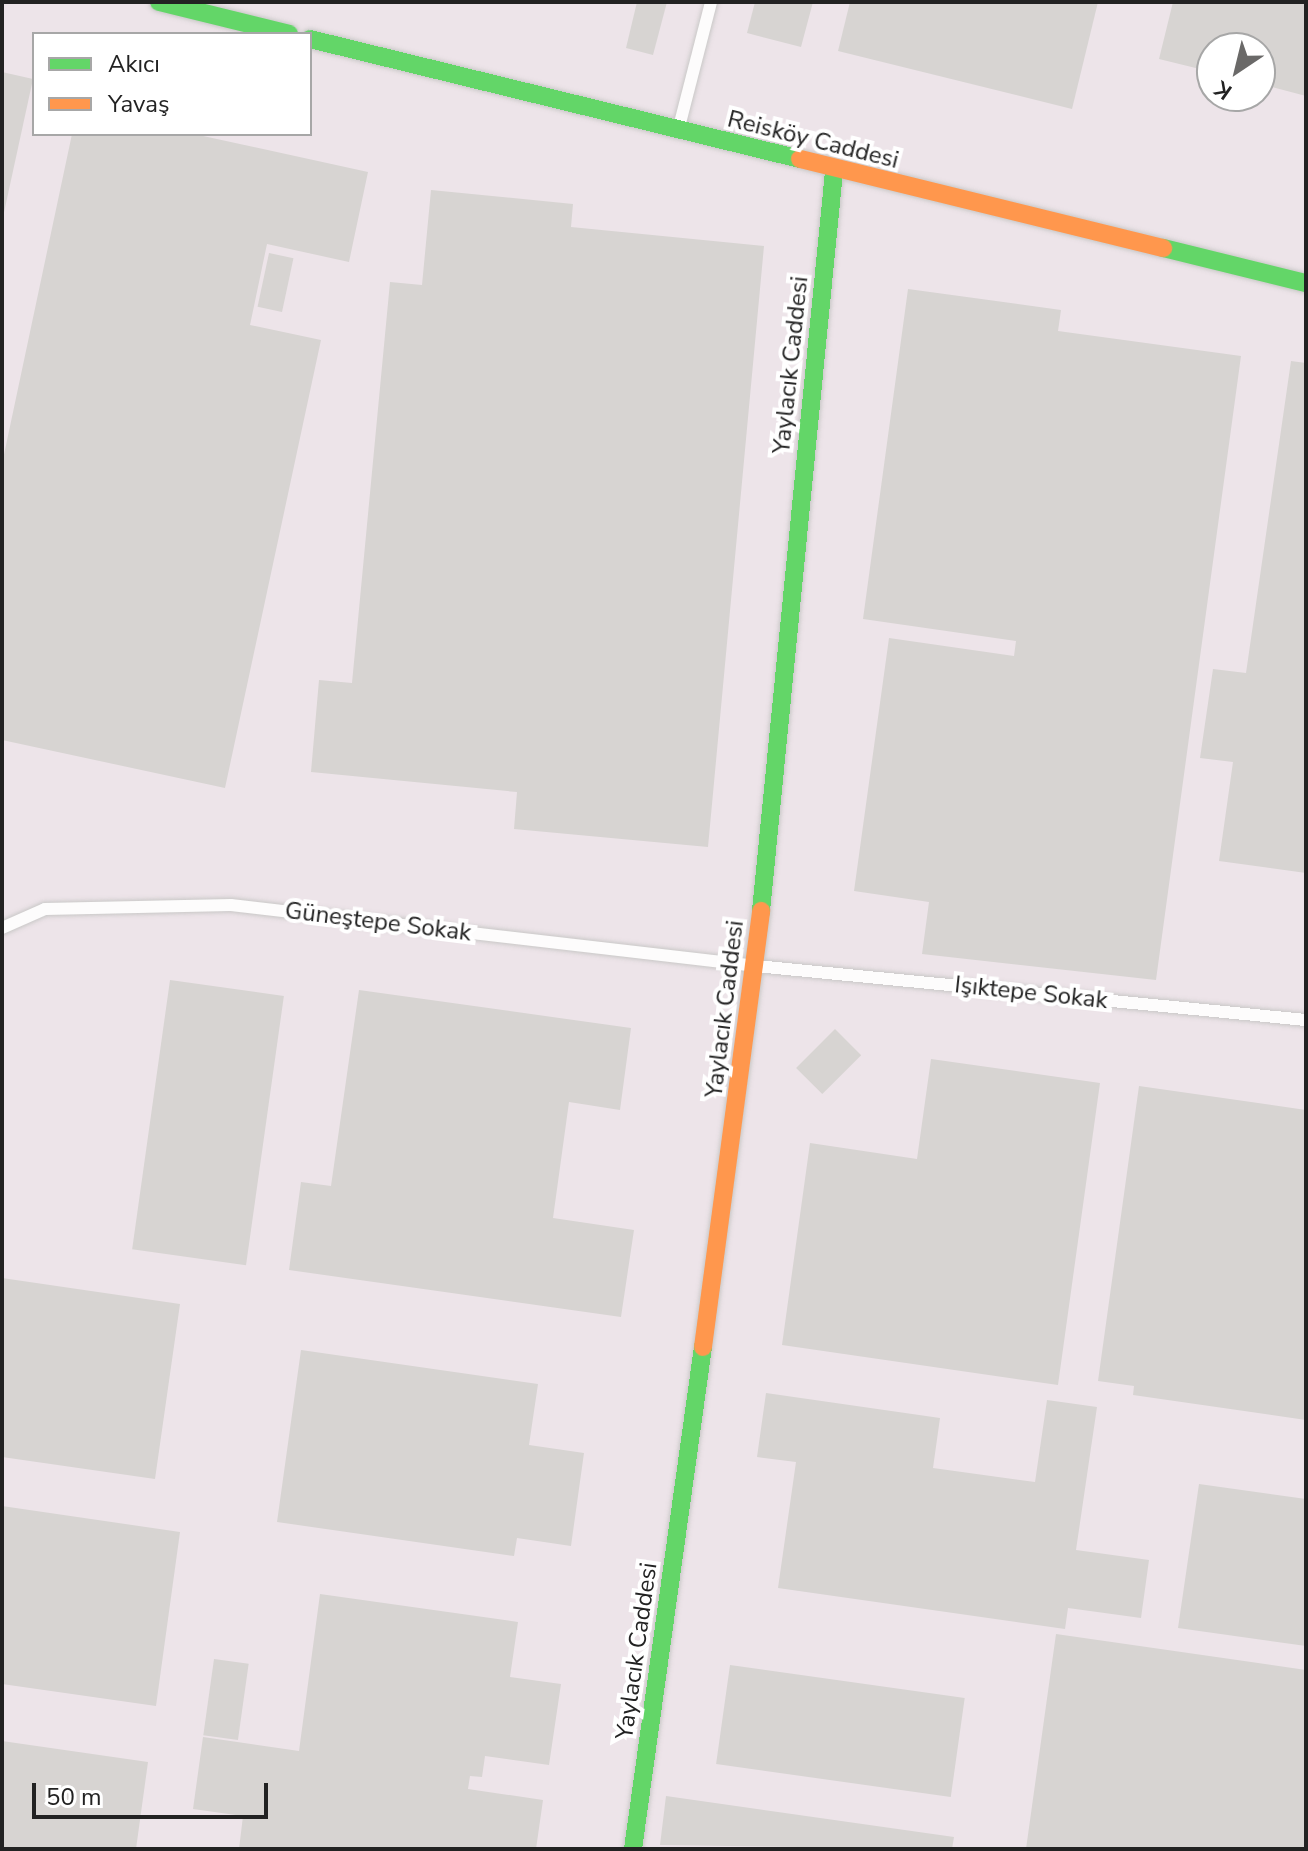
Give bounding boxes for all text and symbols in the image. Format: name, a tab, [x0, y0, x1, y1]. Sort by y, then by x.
legend	[32, 32, 312, 136]
north arrow	[1196, 32, 1276, 112]
text: Akıcı	[108, 48, 160, 80]
text: K	[1209, 74, 1238, 107]
text: Yavaş	[108, 88, 169, 120]
street label: Reisköy Caddesi	[724, 105, 902, 175]
street label: Yaylacık Caddesi	[767, 275, 815, 455]
street label: Güneştepe Sokak	[283, 896, 473, 948]
street label: Yaylacık Caddesi	[700, 919, 750, 1099]
street label: Işıktepe Sokak	[953, 971, 1109, 1015]
street label: Yaylacık Caddesi	[610, 1561, 664, 1741]
scale bar	[36, 1767, 272, 1817]
text: 50 m	[46, 1781, 102, 1813]

